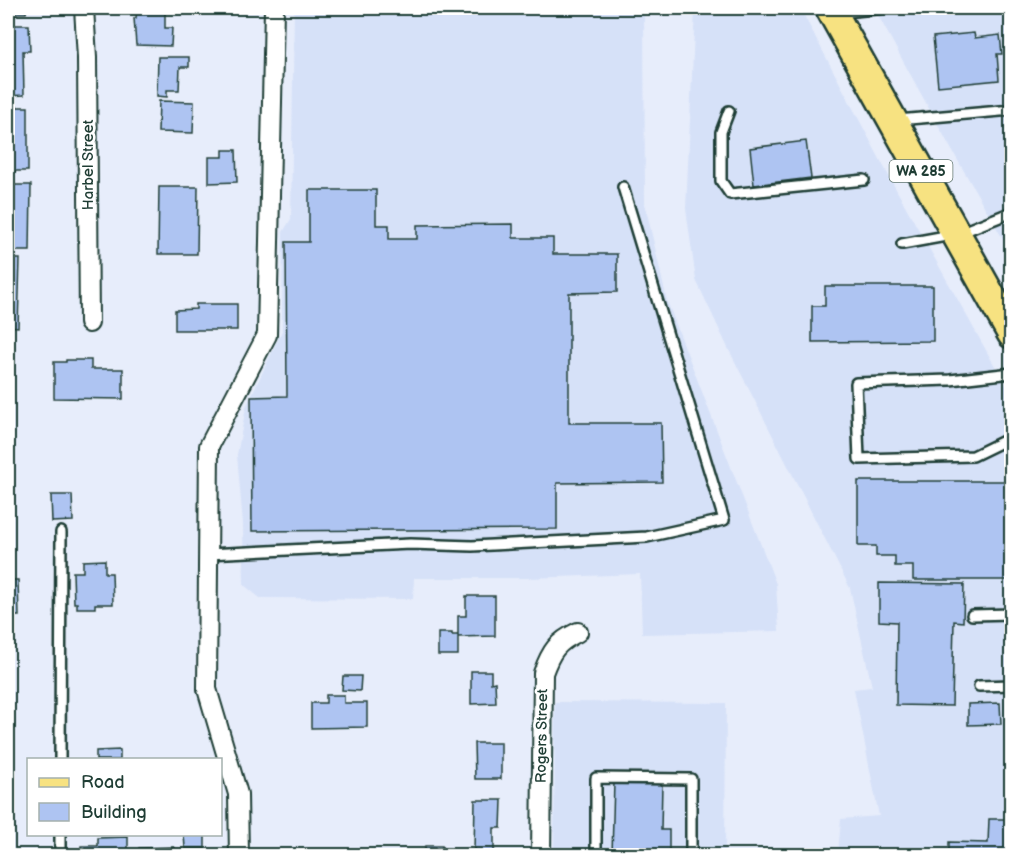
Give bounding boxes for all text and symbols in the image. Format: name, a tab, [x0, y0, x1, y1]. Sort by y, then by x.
street label: Harbel Street	[79, 119, 98, 210]
road number: WA 285	[890, 160, 952, 182]
street label: Rogers Street	[532, 688, 552, 783]
legend	[27, 758, 222, 836]
text: Road	[81, 772, 125, 793]
text: Building	[81, 802, 147, 823]

